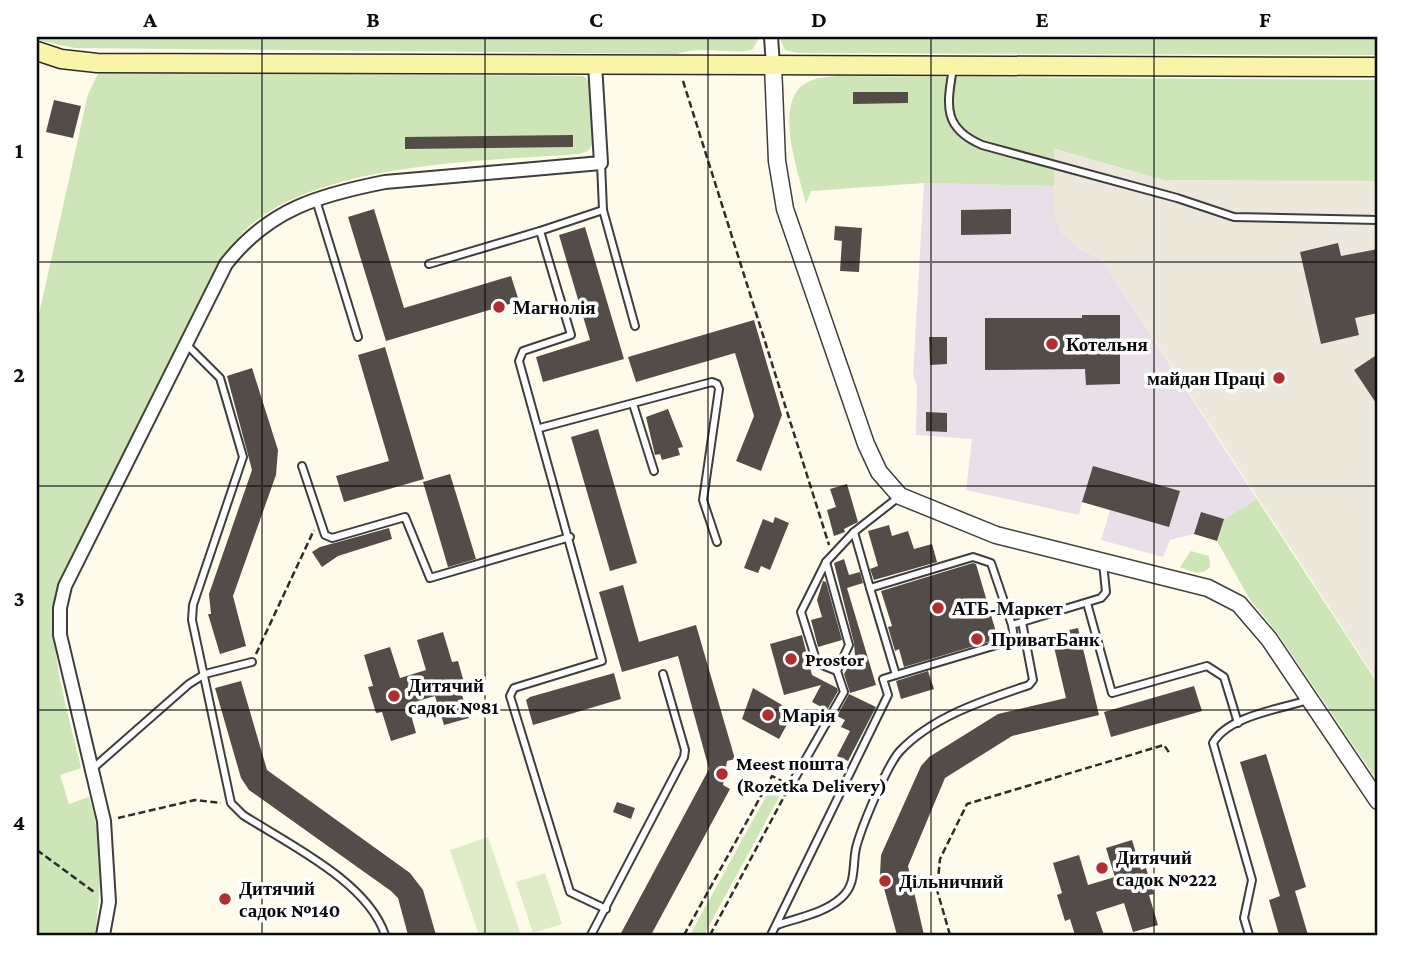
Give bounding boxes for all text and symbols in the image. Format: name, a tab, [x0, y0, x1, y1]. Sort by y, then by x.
text: A	[142, 6, 157, 32]
text: B	[366, 6, 380, 32]
text: C	[589, 6, 603, 32]
text: D	[811, 6, 827, 32]
text: E	[1035, 6, 1049, 32]
text: F	[1259, 6, 1271, 32]
text: 1	[15, 137, 24, 163]
place label: Магнолія	[513, 297, 595, 318]
marker: Магнолія	[491, 299, 507, 315]
place label: Котельня	[1066, 334, 1148, 355]
marker: Котельня	[1044, 336, 1060, 352]
text: 2	[13, 361, 25, 387]
place label: майдан Праці	[1147, 368, 1265, 389]
marker: майдан Праці	[1271, 370, 1287, 386]
text: 3	[13, 585, 25, 611]
place label: АТБ-Маркет	[952, 598, 1063, 619]
marker: АТБ-Маркет	[930, 600, 946, 616]
place label: ПриватБанк	[991, 629, 1100, 650]
marker: ПриватБанк	[969, 631, 985, 647]
place label: Prostor	[805, 649, 865, 670]
marker: Prostor	[783, 651, 799, 667]
place label: Дитячий садок №81	[408, 675, 499, 718]
marker: Дитячий садок №81	[386, 688, 402, 704]
place label: Марія	[782, 705, 836, 726]
marker: Марія	[760, 707, 776, 723]
place label: Meest пошта (Rozetka Delivery)	[736, 753, 887, 797]
marker: Meest пошта (Rozetka Delivery)	[714, 766, 730, 782]
text: 4	[13, 809, 25, 835]
place label: Дитячий садок №222	[1116, 847, 1217, 890]
marker: Дитячий садок №222	[1094, 860, 1110, 876]
place label: Дільничний	[899, 871, 1004, 892]
marker: Дільничний	[877, 873, 893, 889]
place label: Дитячий садок №140	[239, 878, 340, 921]
marker: Дитячий садок №140	[217, 891, 233, 907]

